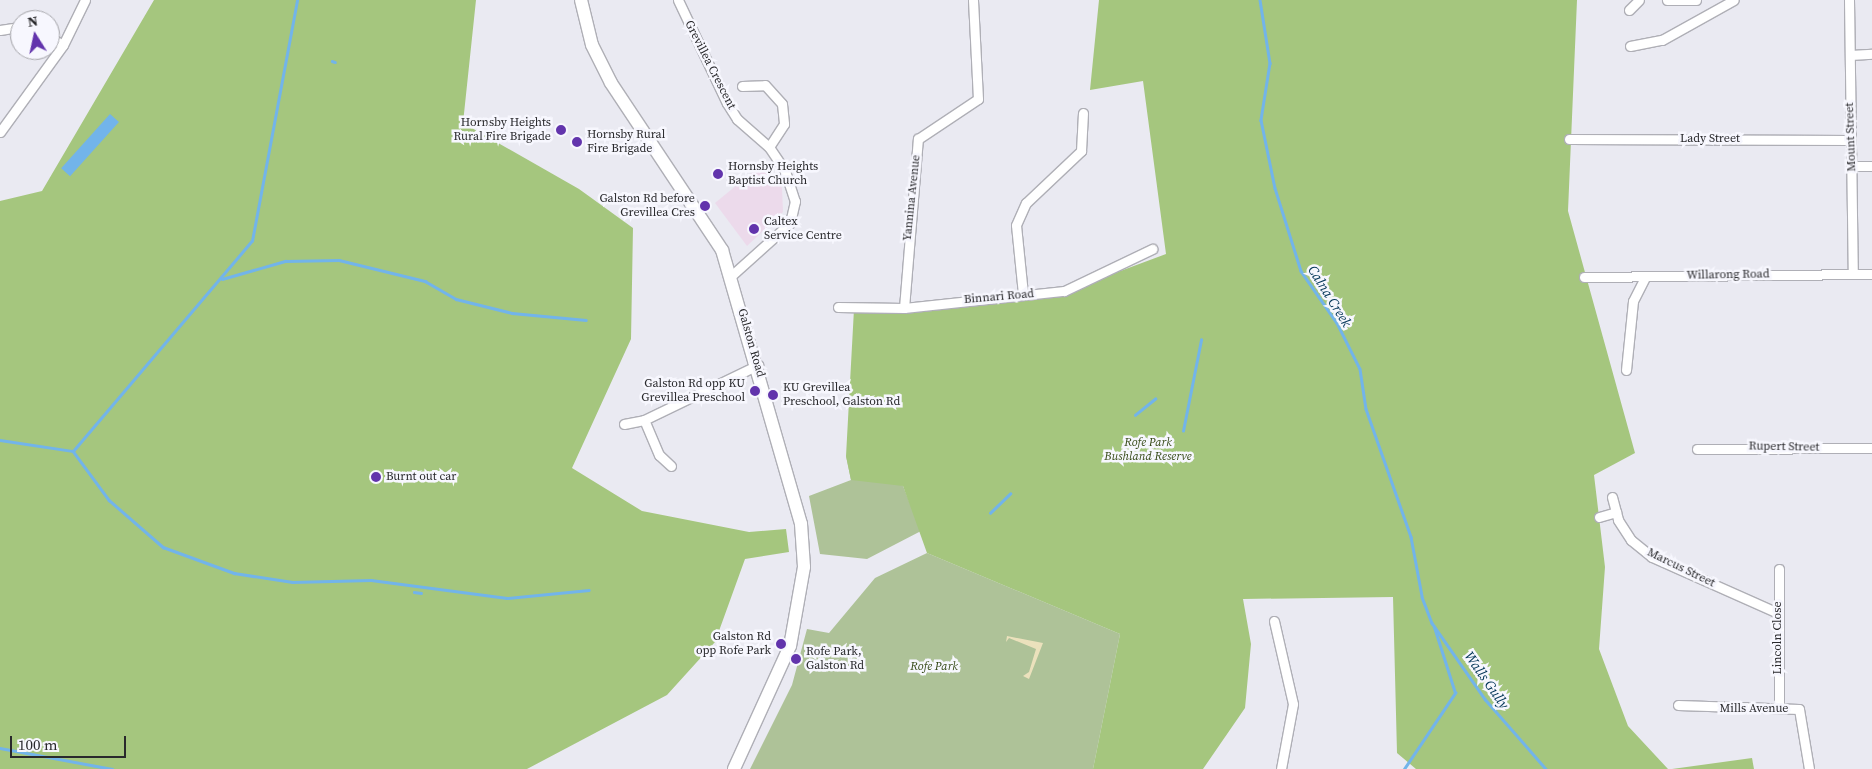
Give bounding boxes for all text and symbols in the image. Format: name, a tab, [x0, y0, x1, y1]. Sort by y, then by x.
north arrow	[10, 10, 60, 60]
text: N	[26, 10, 39, 32]
street label: Grevillea Crescent	[681, 18, 739, 112]
street label: Mount Street	[1843, 102, 1859, 172]
place label: Hornsby Heights Rural Fire Brigade	[453, 116, 551, 144]
marker: Hornsby Heights Rural Fire Brigade	[555, 124, 567, 136]
place label: Hornsby Rural Fire Brigade	[587, 128, 665, 156]
street label: Lady Street	[1680, 132, 1740, 146]
marker: Hornsby Rural Fire Brigade	[571, 136, 583, 148]
street label: Yannina Avenue	[900, 154, 924, 242]
place label: Hornsby Heights Baptist Church	[728, 160, 818, 188]
marker: Hornsby Heights Baptist Church	[712, 168, 724, 180]
place label: Galston Rd before Grevillea Cres	[599, 192, 695, 220]
marker: Galston Rd before Grevillea Cres	[699, 200, 711, 212]
place label: Caltex Service Centre	[764, 215, 842, 243]
marker: Caltex Service Centre	[748, 223, 760, 235]
water label: Calna Creek	[1304, 262, 1356, 330]
street label: Willarong Road	[1686, 267, 1770, 283]
street label: Binnari Road	[963, 287, 1035, 307]
street label: Galston Road	[734, 307, 768, 379]
place label: Galston Rd opp KU Grevillea Preschool	[641, 377, 745, 405]
place label: KU Grevillea Preschool, Galston Rd	[783, 381, 900, 409]
marker: Galston Rd opp KU Grevillea Preschool	[749, 385, 761, 397]
marker: KU Grevillea Preschool, Galston Rd	[767, 389, 779, 401]
park label: Rofe Park Bushland Reserve	[1104, 436, 1192, 464]
street label: Rupert Street	[1749, 439, 1819, 455]
place label: Burnt out car	[386, 470, 456, 484]
marker: Burnt out car	[370, 471, 382, 483]
street label: Marcus Street	[1645, 545, 1717, 591]
street label: Lincoln Close	[1771, 601, 1785, 675]
place label: Galston Rd opp Rofe Park	[696, 630, 771, 658]
marker: Galston Rd opp Rofe Park	[775, 638, 787, 650]
place label: Rofe Park, Galston Rd	[806, 645, 864, 673]
water label: Walls Gully	[1461, 648, 1513, 712]
marker: Rofe Park, Galston Rd	[790, 653, 802, 665]
park label: Rofe Park	[910, 660, 958, 674]
street label: Mills Avenue	[1720, 702, 1788, 716]
scale bar	[12, 726, 129, 758]
text: 100 m	[18, 734, 58, 755]

